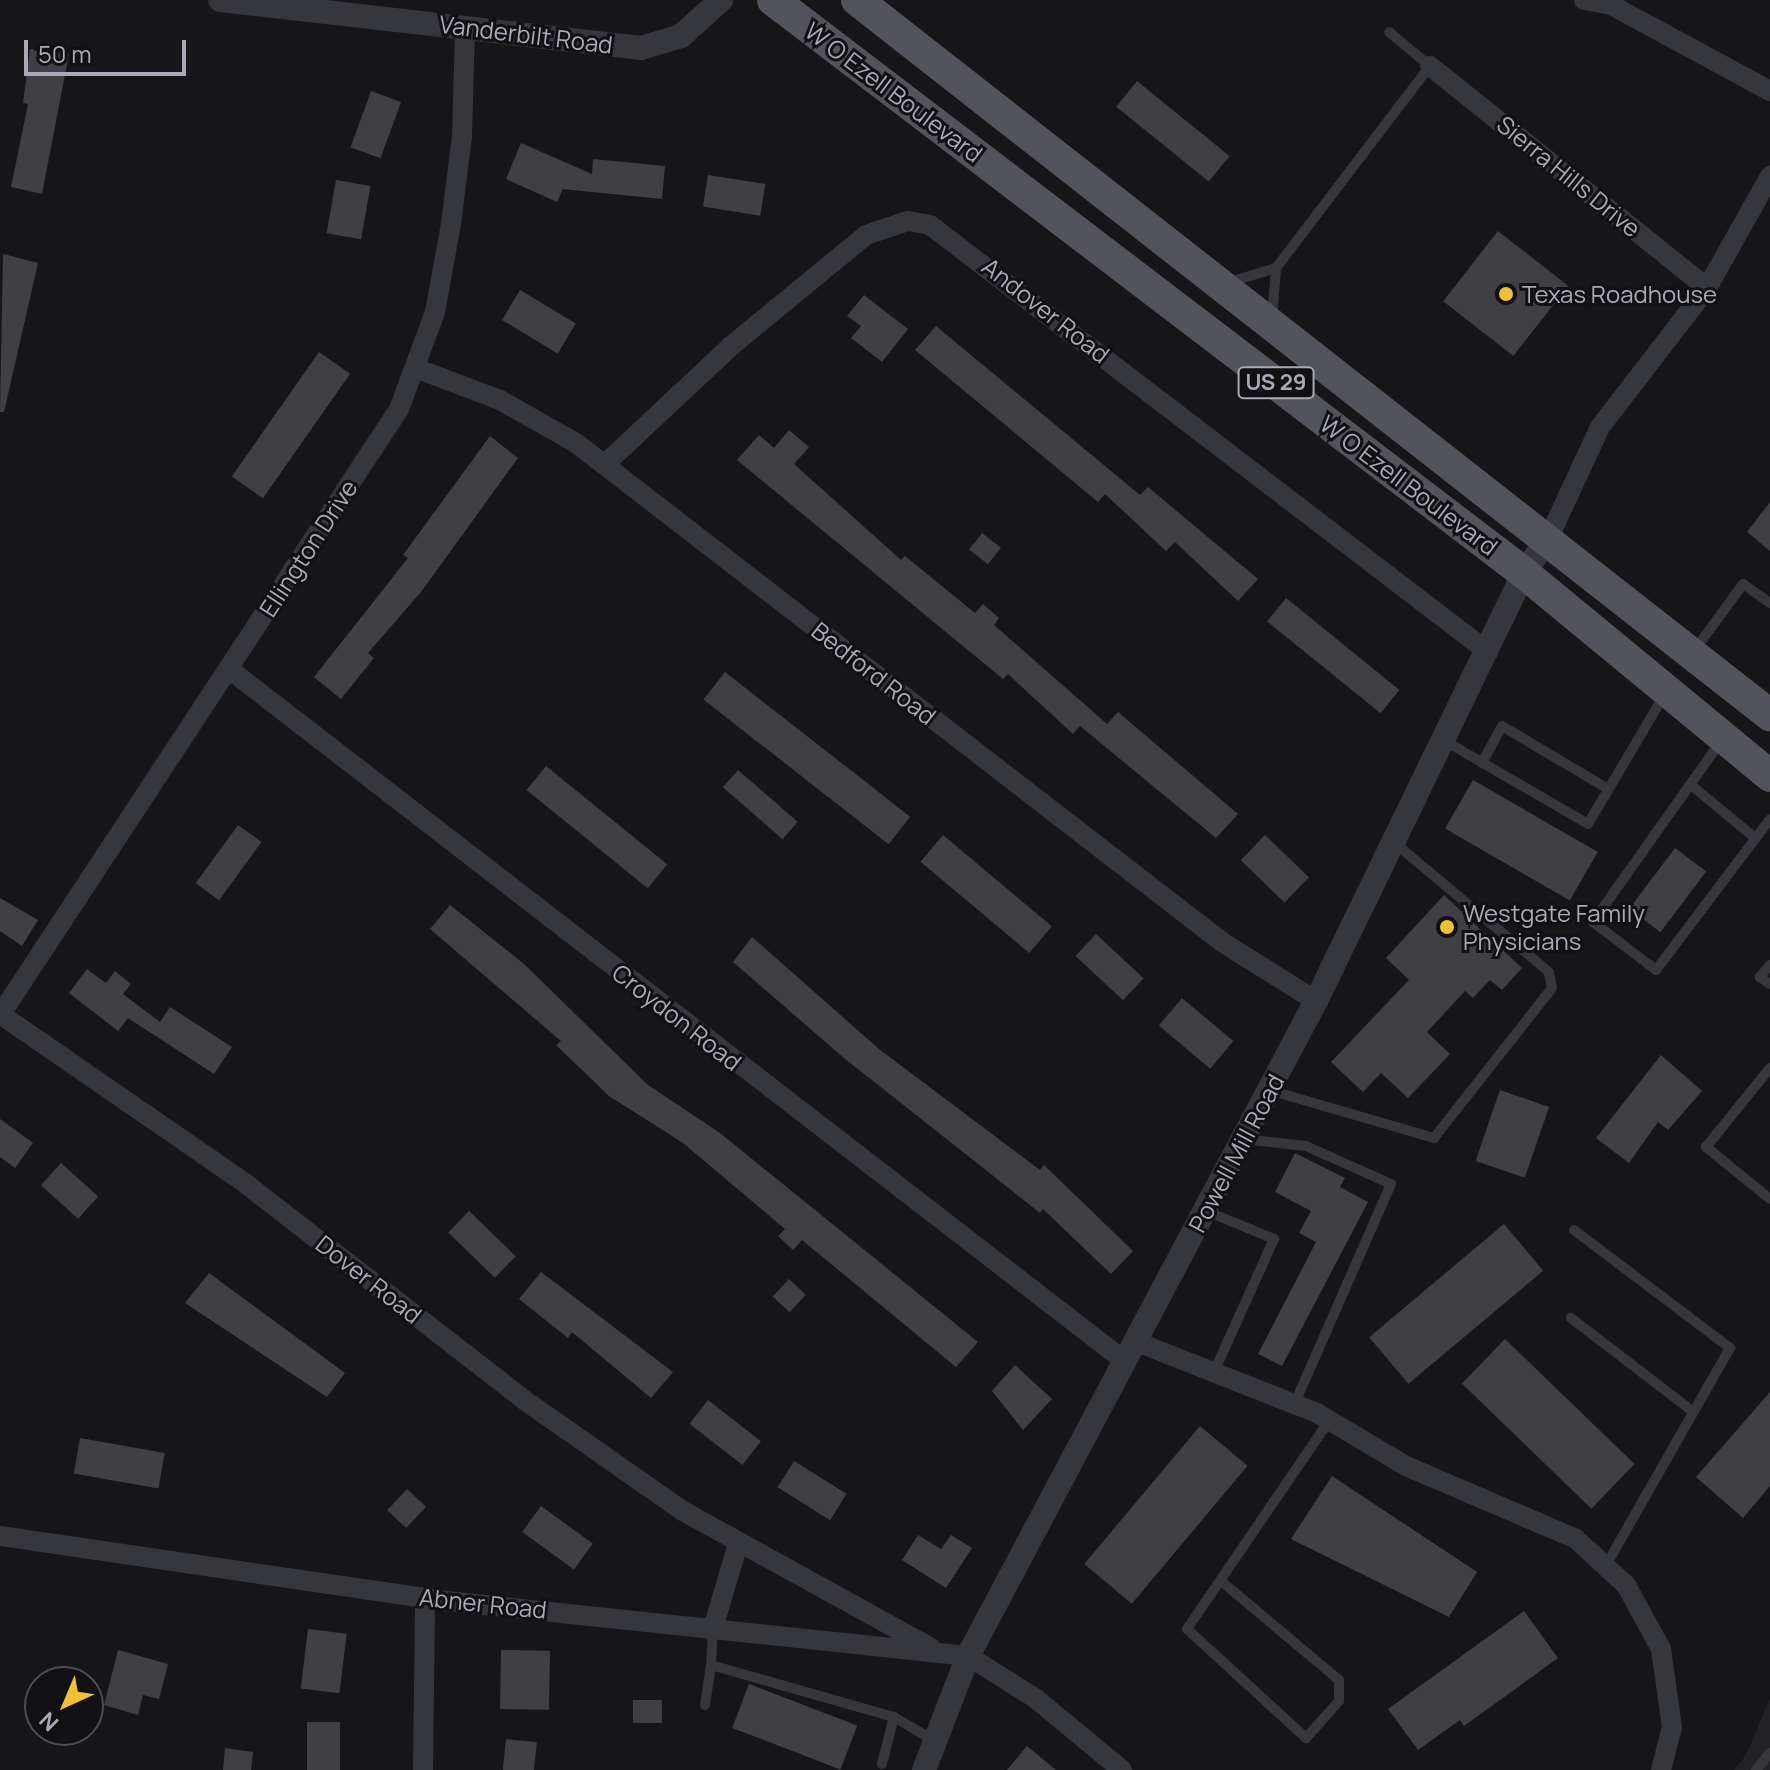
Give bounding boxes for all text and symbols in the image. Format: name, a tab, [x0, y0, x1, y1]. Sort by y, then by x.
street label: Vanderbilt Road	[438, 9, 614, 59]
street label: W O Ezell Boulevard	[800, 16, 988, 168]
scale bar	[28, 24, 190, 74]
text: 50 m	[38, 37, 92, 70]
street label: Sierra Hills Drive	[1491, 109, 1647, 243]
street label: Andover Road	[977, 251, 1115, 369]
place label: Texas Roadhouse	[1522, 280, 1717, 308]
marker: Texas Roadhouse	[1497, 285, 1515, 303]
road number: US 29	[1236, 365, 1316, 401]
street label: W O Ezell Boulevard	[1315, 409, 1503, 561]
street label: Ellington Drive	[253, 474, 363, 622]
street label: Bedford Road	[806, 616, 942, 730]
place label: Westgate Family Physicians	[1463, 899, 1645, 955]
marker: Westgate Family Physicians	[1438, 918, 1456, 936]
street label: Croydon Road	[607, 958, 747, 1076]
street label: Powell Mill Road	[1182, 1069, 1290, 1237]
street label: Dover Road	[311, 1229, 427, 1329]
street label: Abner Road	[418, 1582, 548, 1624]
north arrow	[24, 1666, 104, 1746]
text: N	[33, 1706, 65, 1738]

